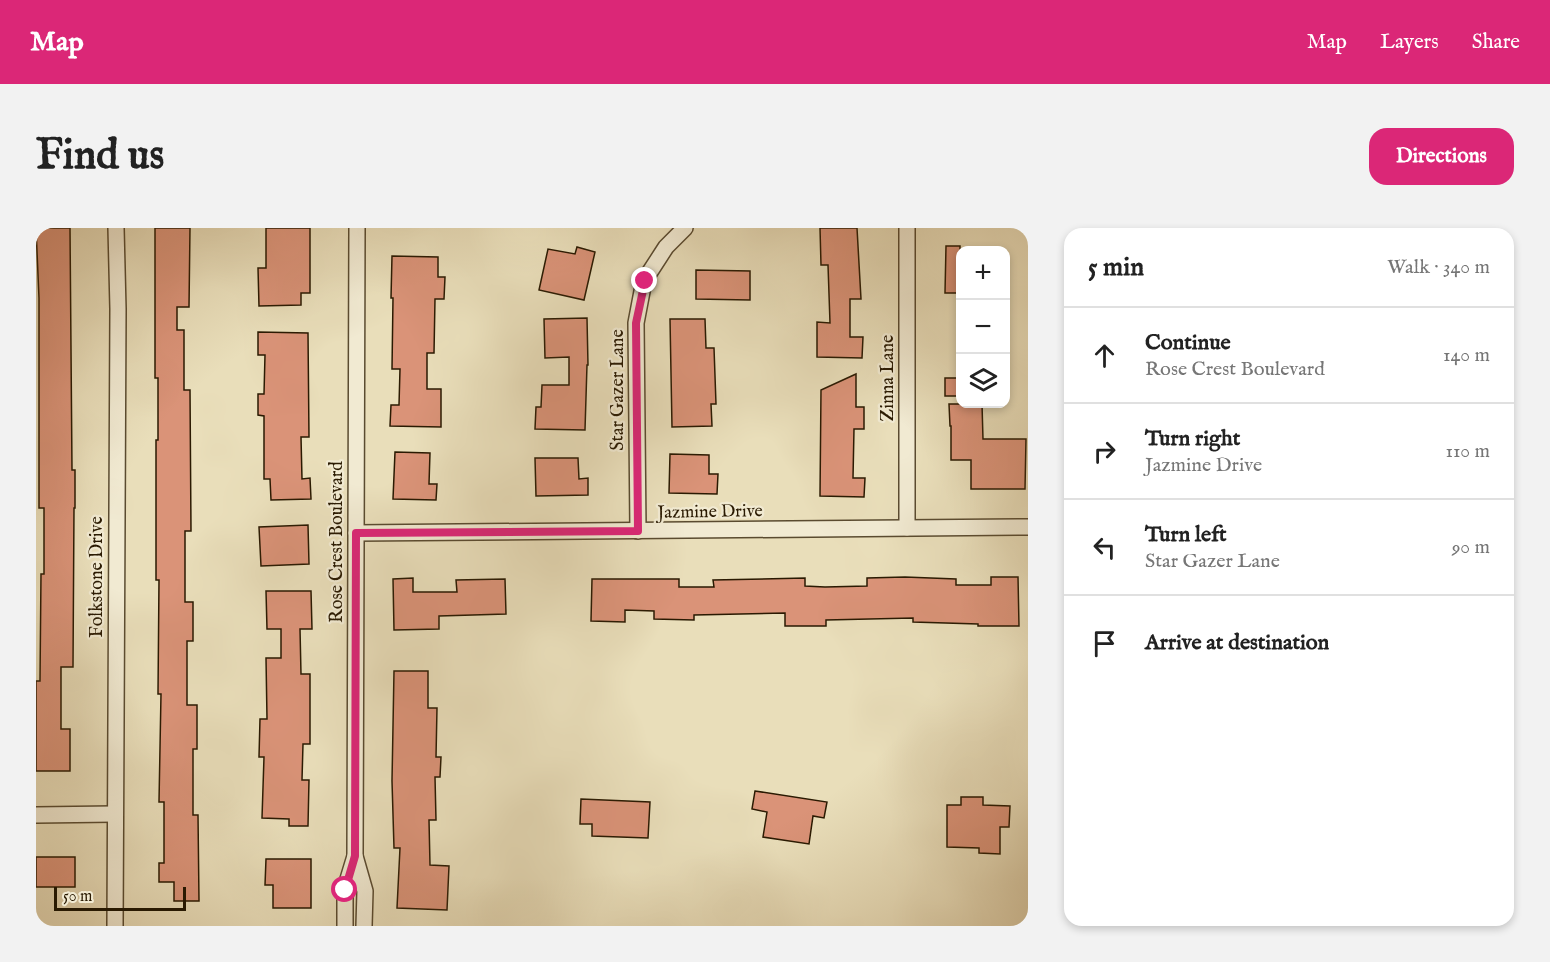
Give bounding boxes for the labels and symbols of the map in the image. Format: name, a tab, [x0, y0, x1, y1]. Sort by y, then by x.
route end	[631, 267, 657, 293]
street label: Star Gazer Lane	[607, 329, 630, 451]
street label: Zinna Lane	[877, 335, 900, 421]
street label: Rose Crest Boulevard	[326, 461, 349, 623]
street label: Jazmine Drive	[655, 500, 763, 525]
street label: Folkstone Drive	[86, 516, 109, 638]
route start	[331, 876, 357, 902]
scale bar	[54, 884, 186, 912]

